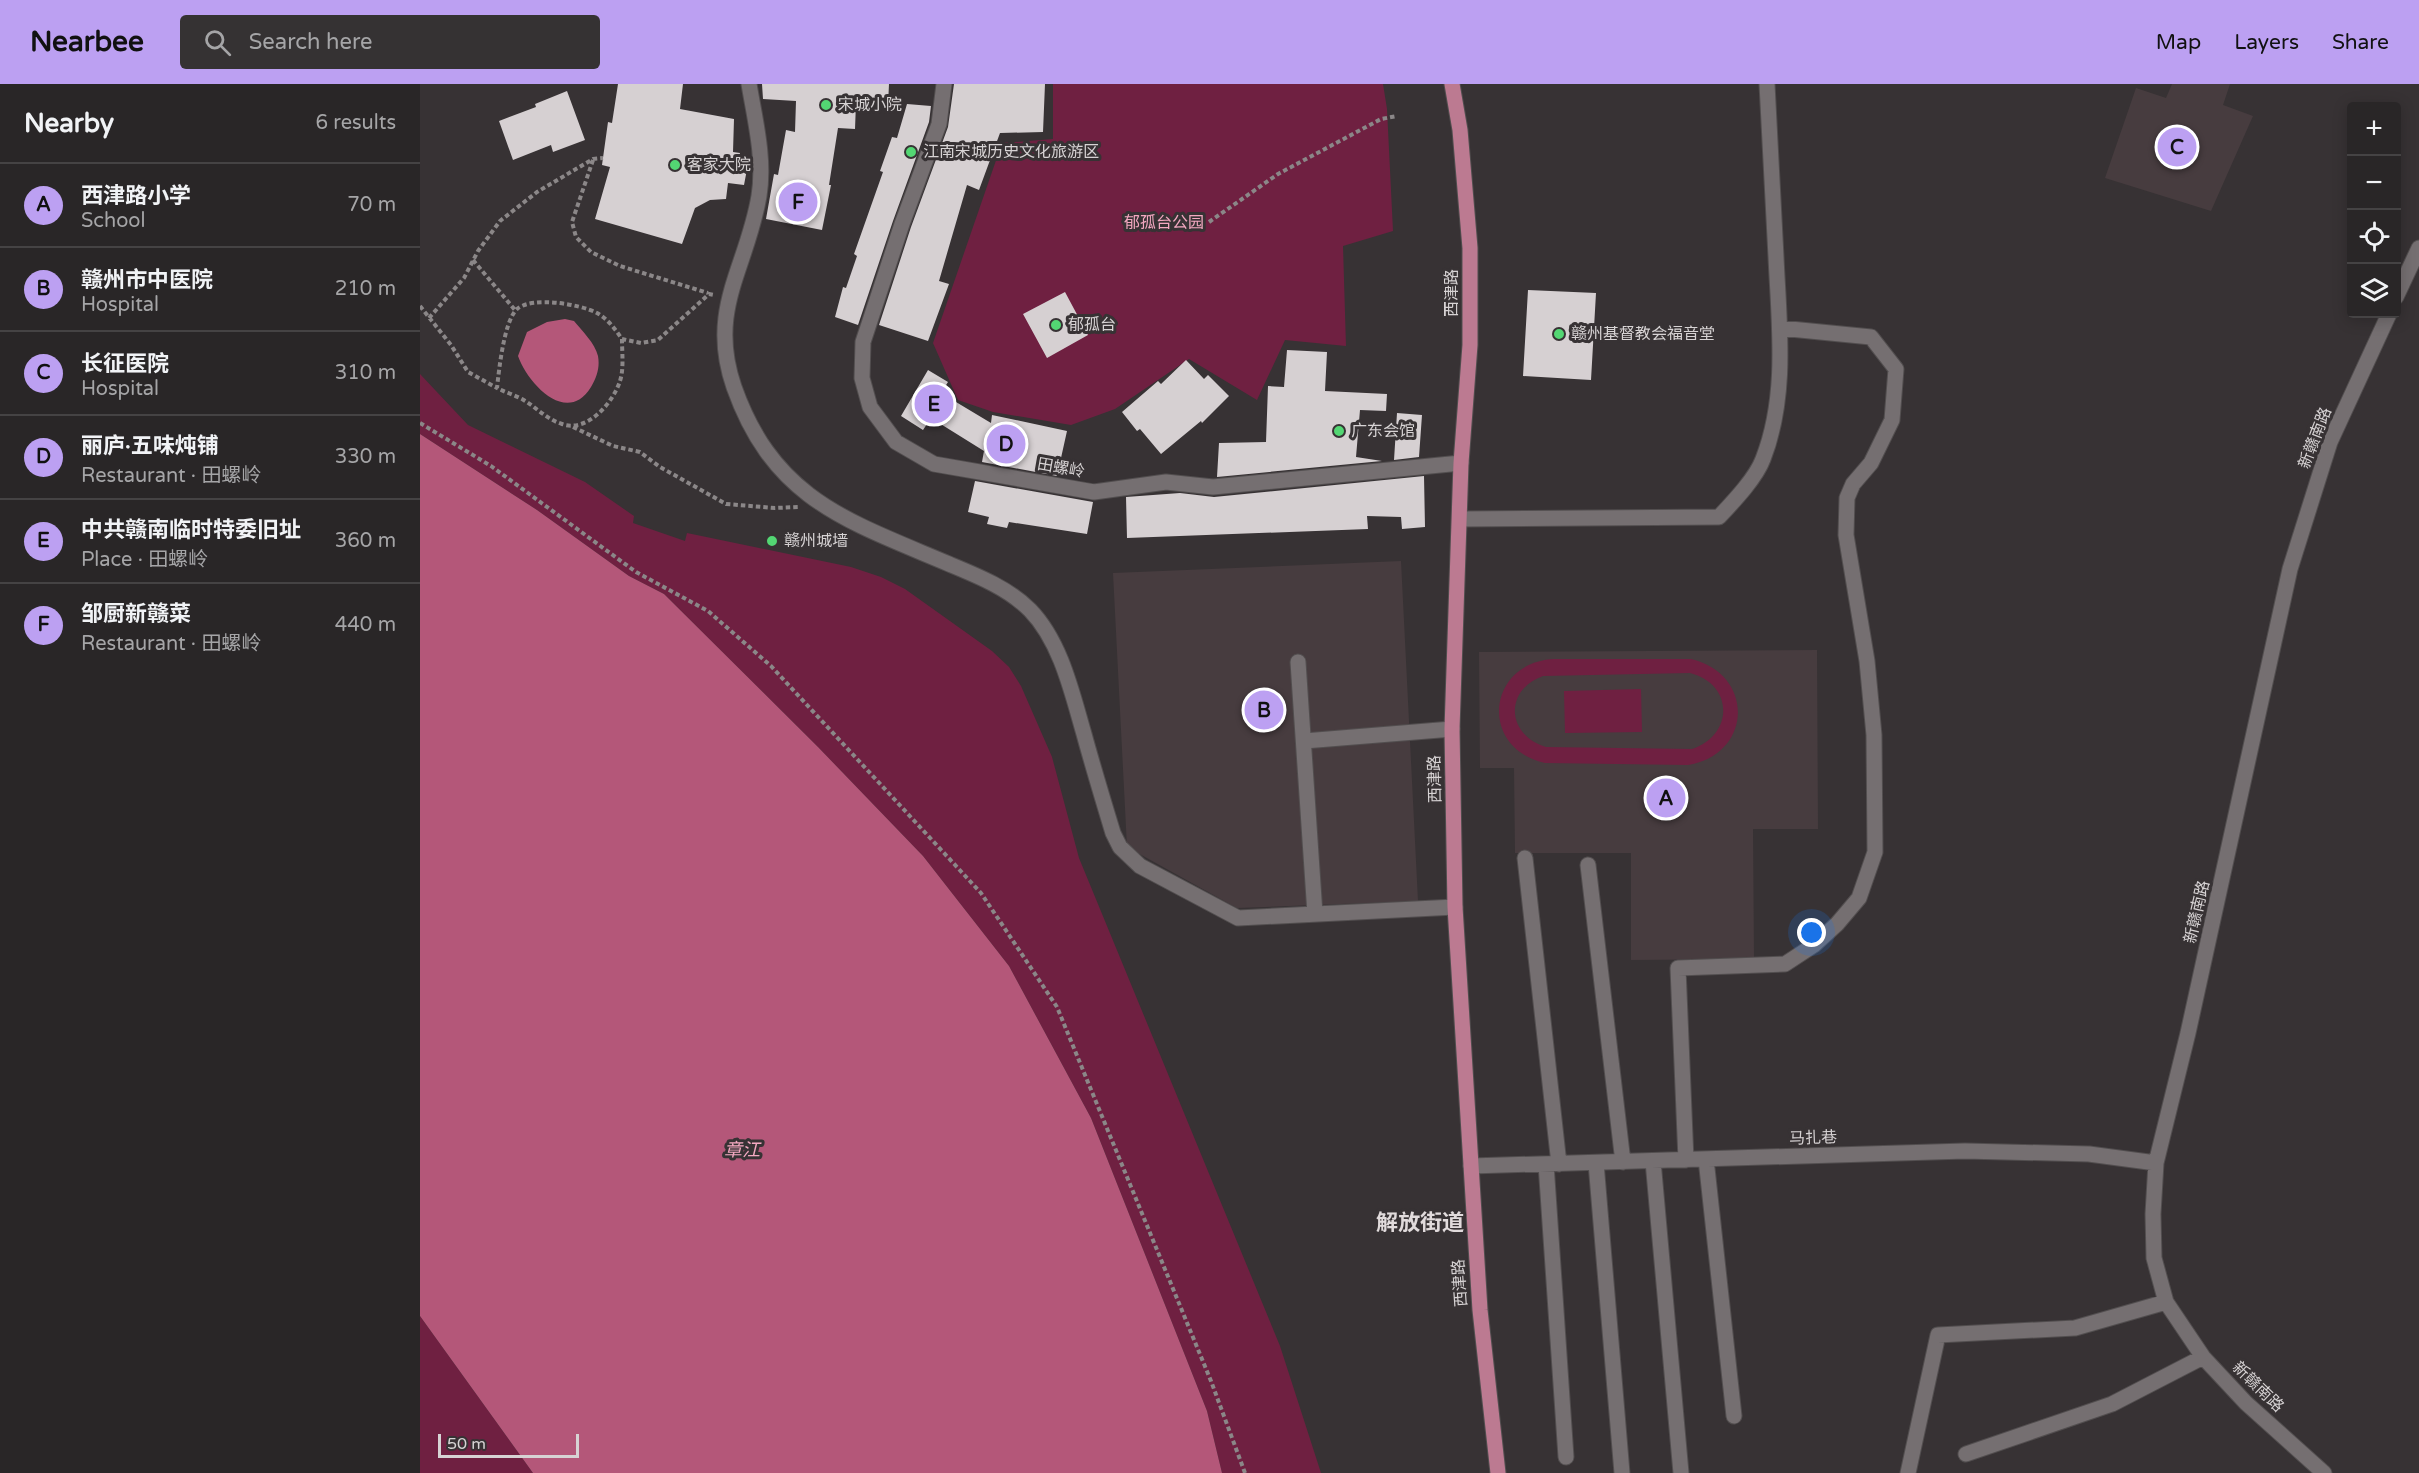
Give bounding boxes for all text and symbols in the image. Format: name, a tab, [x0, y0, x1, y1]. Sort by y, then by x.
search box	[180, 15, 600, 69]
text: Nearbee	[30, 25, 144, 59]
icon: search	[201, 26, 234, 59]
text: Search here	[249, 29, 372, 55]
text: Map	[2156, 30, 2201, 55]
text: Layers	[2234, 30, 2299, 55]
text: Share	[2332, 30, 2389, 55]
place label: 宋城小院	[838, 95, 902, 115]
marker: 宋城小院	[819, 98, 833, 112]
map controls	[2347, 102, 2401, 318]
button: +	[2347, 102, 2401, 156]
text: Nearby	[24, 108, 114, 139]
text: 6 results	[316, 111, 396, 135]
pin: C	[2158, 124, 2196, 170]
place label: 江南宋城历史文化旅游区	[923, 142, 1099, 162]
marker: 江南宋城历史文化旅游区	[904, 145, 918, 159]
place label: 客家大院	[687, 155, 751, 175]
button: −	[2347, 156, 2401, 210]
marker: 客家大院	[668, 158, 682, 172]
pin: F	[778, 180, 818, 224]
text: 西津路小学	[81, 183, 191, 209]
text: A	[36, 193, 51, 217]
text: 70 m	[347, 193, 396, 217]
text: School	[81, 209, 145, 233]
button: locate	[2347, 210, 2401, 264]
park label: 郁孤台公园	[1124, 213, 1204, 233]
button: layers	[2347, 264, 2401, 318]
text: 赣州市中医院	[81, 267, 213, 293]
street label: 西津路	[1442, 269, 1462, 317]
text: B	[37, 277, 50, 301]
text: 210 m	[335, 277, 396, 301]
text: Hospital	[81, 293, 159, 317]
place label: 郁孤台	[1068, 315, 1116, 335]
marker: 郁孤台	[1049, 318, 1063, 332]
place label: 赣州基督教会福音堂	[1571, 324, 1715, 344]
marker: 赣州基督教会福音堂	[1552, 327, 1566, 341]
text: 长征医院	[81, 351, 169, 377]
text: C	[37, 361, 50, 385]
text: 310 m	[335, 361, 396, 385]
text: Hospital	[81, 377, 159, 401]
pin: E	[914, 382, 954, 426]
street label: 新赣南路	[2294, 405, 2336, 471]
place label: 广东会馆	[1351, 421, 1415, 441]
pin: D	[986, 422, 1026, 466]
marker: 广东会馆	[1332, 424, 1346, 438]
text: 丽庐·五味炖铺	[81, 433, 219, 459]
text: D	[36, 445, 51, 469]
text: 330 m	[335, 445, 396, 469]
street label: 田螺岭	[1036, 454, 1086, 482]
text: Restaurant · 田螺岭	[81, 464, 261, 488]
text: 中共赣南临时特委旧址	[81, 517, 301, 543]
text: E	[37, 529, 50, 553]
text: 360 m	[335, 529, 396, 553]
place label: 赣州城墙	[784, 531, 848, 551]
marker: 赣州城墙	[765, 534, 779, 548]
text: Place · 田螺岭	[81, 548, 208, 572]
text: 邹厨新赣菜	[81, 601, 191, 627]
text: F	[37, 613, 50, 637]
text: 440 m	[335, 613, 396, 637]
text: Restaurant · 田螺岭	[81, 632, 261, 656]
pin: B	[1244, 688, 1284, 732]
street label: 西津路	[1425, 755, 1445, 803]
pin: A	[1646, 776, 1686, 820]
street label: 新赣南路	[2180, 879, 2214, 945]
your location	[1797, 918, 1826, 947]
street label: 马扎巷	[1789, 1127, 1837, 1149]
water label: 章江	[724, 1139, 762, 1161]
district label: 解放街道	[1376, 1210, 1464, 1236]
street label: 西津路	[1448, 1258, 1472, 1308]
street label: 新赣南路	[2228, 1358, 2288, 1416]
scale bar	[438, 1431, 579, 1458]
text: 50 m	[447, 1434, 486, 1454]

